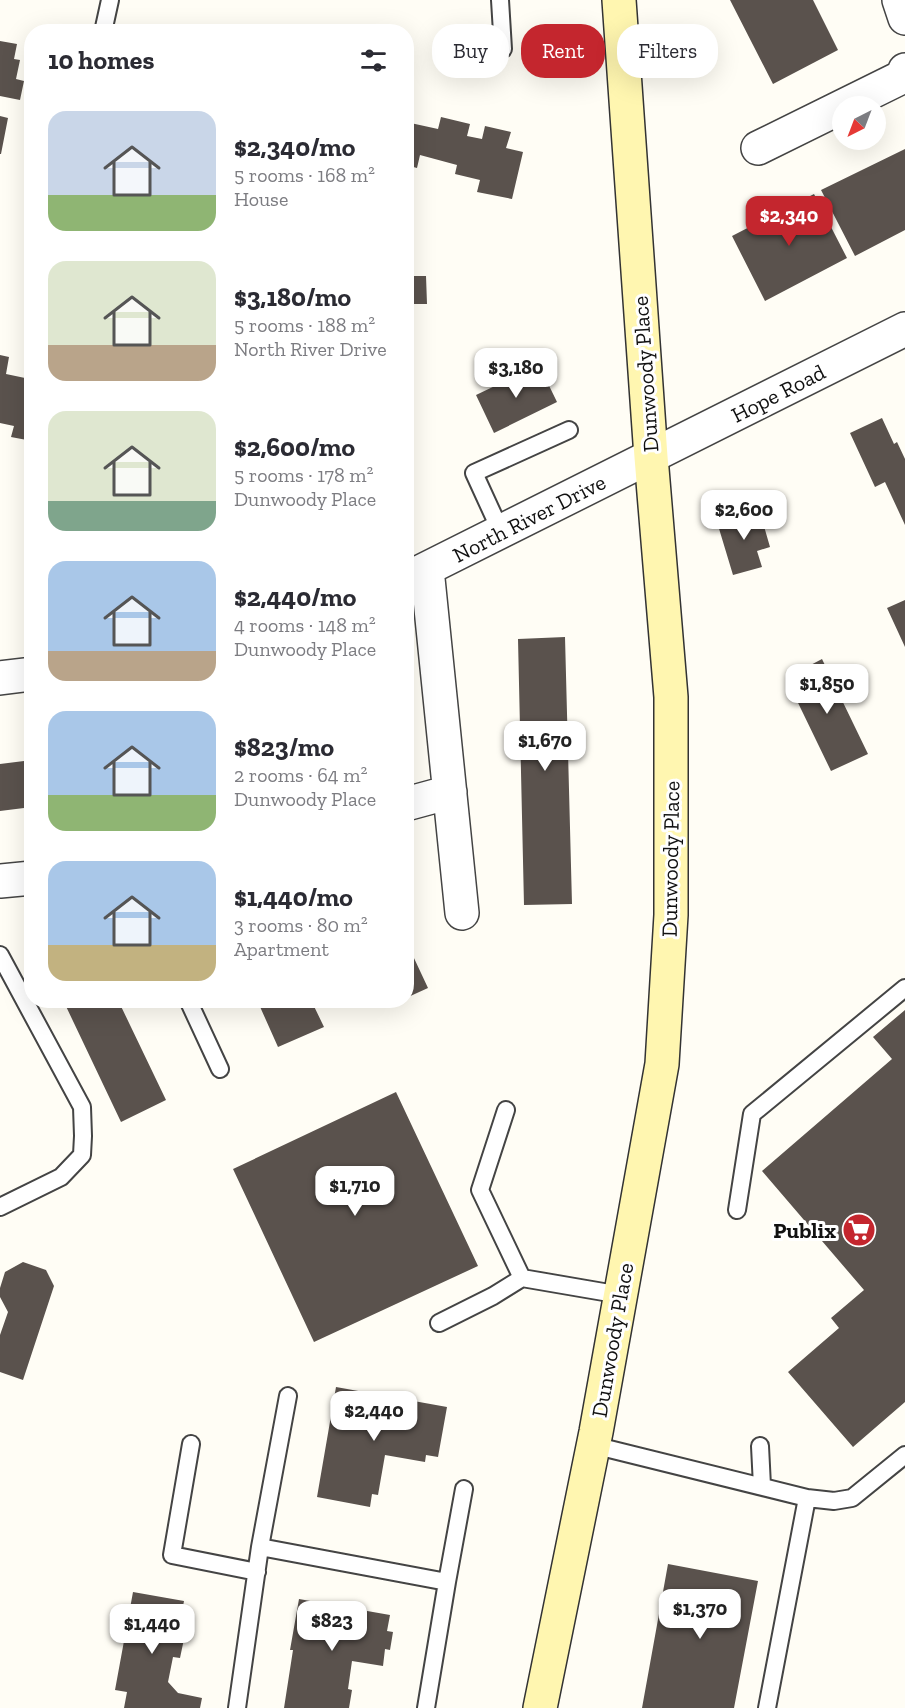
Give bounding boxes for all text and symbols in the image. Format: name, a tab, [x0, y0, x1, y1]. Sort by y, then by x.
chip: Buy	[432, 24, 509, 78]
chip: Rent	[521, 24, 605, 78]
chip: Filters	[617, 24, 718, 78]
text: 10 homes	[48, 44, 154, 76]
icon: filters	[357, 44, 390, 77]
north arrow	[832, 96, 886, 150]
map controls	[832, 96, 886, 150]
text: $2,340/mo	[234, 131, 355, 163]
icon: home	[96, 135, 168, 207]
text: 5 rooms · 168 m²	[234, 163, 375, 187]
text: House	[234, 187, 288, 211]
pin: $2,340	[740, 196, 838, 247]
text: $2,340	[760, 203, 818, 227]
text: $3,180/mo	[234, 281, 351, 313]
icon: home	[96, 285, 168, 357]
street label: Dunwoody Place	[627, 295, 664, 453]
text: 5 rooms · 188 m²	[234, 313, 375, 337]
text: North River Drive	[234, 337, 387, 361]
pin: $3,180	[467, 348, 565, 399]
text: $3,180	[488, 355, 544, 379]
street label: Hope Road	[727, 358, 830, 429]
text: $2,600/mo	[234, 431, 355, 463]
icon: home	[96, 435, 168, 507]
text: 5 rooms · 178 m²	[234, 463, 373, 487]
street label: North River Drive	[448, 468, 610, 569]
text: Dunwoody Place	[234, 487, 376, 511]
pin: $2,600	[695, 490, 793, 541]
text: $2,600	[715, 497, 773, 521]
text: $2,440/mo	[234, 581, 356, 613]
icon: home	[96, 585, 168, 657]
text: 4 rooms · 148 m²	[234, 613, 376, 637]
text: Dunwoody Place	[234, 637, 376, 661]
pin: $1,850	[778, 664, 876, 715]
text: $1,850	[799, 671, 855, 695]
pin: $1,670	[496, 721, 594, 772]
text: $1,670	[518, 728, 572, 752]
text: $823/mo	[234, 731, 334, 763]
icon: home	[96, 735, 168, 807]
text: 2 rooms · 64 m²	[234, 763, 367, 787]
street label: Dunwoody Place	[656, 781, 685, 937]
text: Dunwoody Place	[234, 787, 376, 811]
text: $1,440/mo	[234, 881, 353, 913]
icon: home	[96, 885, 168, 957]
text: 3 rooms · 80 m²	[234, 913, 368, 937]
text: Apartment	[234, 937, 329, 961]
pin: $1,710	[306, 1166, 404, 1217]
text: $1,710	[329, 1173, 381, 1197]
supermarket icon: Publix	[841, 1212, 877, 1248]
place label: Publix	[773, 1217, 836, 1244]
street label: Dunwoody Place	[586, 1261, 639, 1419]
pin: $2,440	[325, 1391, 423, 1442]
text: $2,440	[344, 1398, 404, 1422]
pin: $1,370	[651, 1589, 749, 1640]
text: $1,370	[673, 1596, 727, 1620]
pin: $823	[296, 1601, 368, 1652]
pin: $1,440	[103, 1604, 201, 1655]
text: $823	[311, 1608, 353, 1632]
text: $1,440	[124, 1611, 180, 1635]

